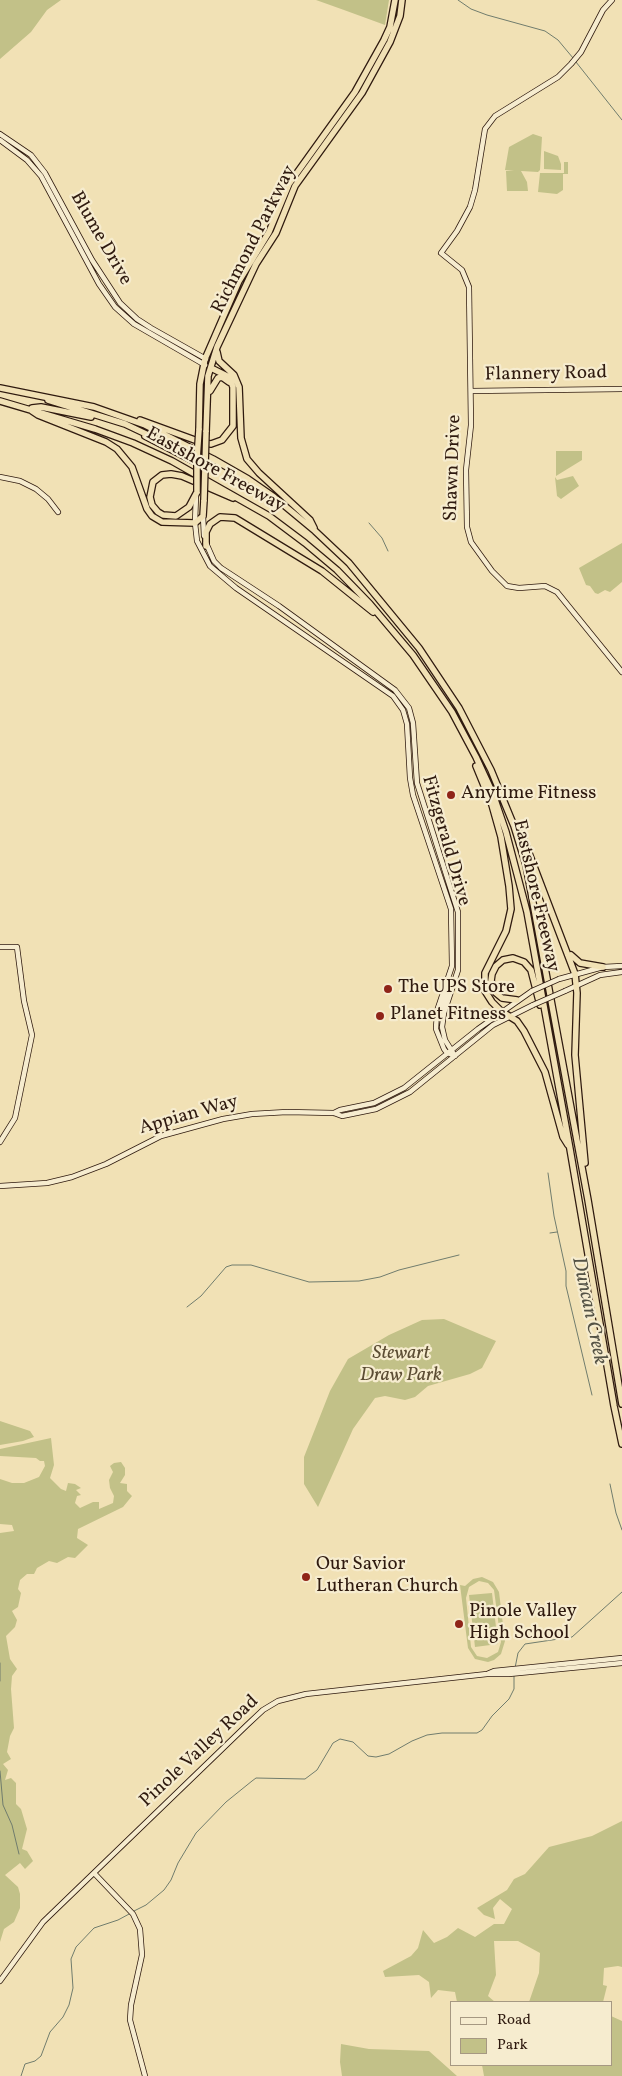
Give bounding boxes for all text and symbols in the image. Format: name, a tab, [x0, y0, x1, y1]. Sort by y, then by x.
street label: Richmond Parkway	[208, 162, 302, 318]
street label: Blume Drive	[64, 188, 136, 290]
street label: Flannery Road	[485, 363, 607, 387]
street label: Shawn Drive	[441, 414, 467, 522]
street label: Eastshore Freeway	[141, 423, 289, 519]
street label: Fitzgerald Drive	[415, 773, 475, 909]
place label: Anytime Fitness	[461, 784, 596, 806]
marker: Anytime Fitness	[445, 789, 457, 801]
street label: Eastshore Freeway	[506, 818, 564, 974]
place label: The UPS Store	[398, 978, 515, 1000]
marker: The UPS Store	[382, 983, 394, 995]
place label: Planet Fitness	[390, 1005, 506, 1027]
marker: Planet Fitness	[374, 1010, 386, 1022]
street label: Appian Way	[137, 1091, 241, 1141]
water label: Duncan Creek	[565, 1255, 611, 1367]
park label: Stewart Draw Park	[360, 1344, 442, 1388]
place label: Our Savior Lutheran Church	[316, 1555, 459, 1599]
marker: Our Savior Lutheran Church	[300, 1571, 312, 1583]
place label: Pinole Valley High School	[469, 1602, 577, 1646]
marker: Pinole Valley High School	[453, 1618, 465, 1630]
street label: Pinole Valley Road	[136, 1691, 264, 1813]
legend	[450, 2001, 612, 2066]
text: Road	[497, 2010, 531, 2031]
text: Park	[497, 2035, 528, 2056]

